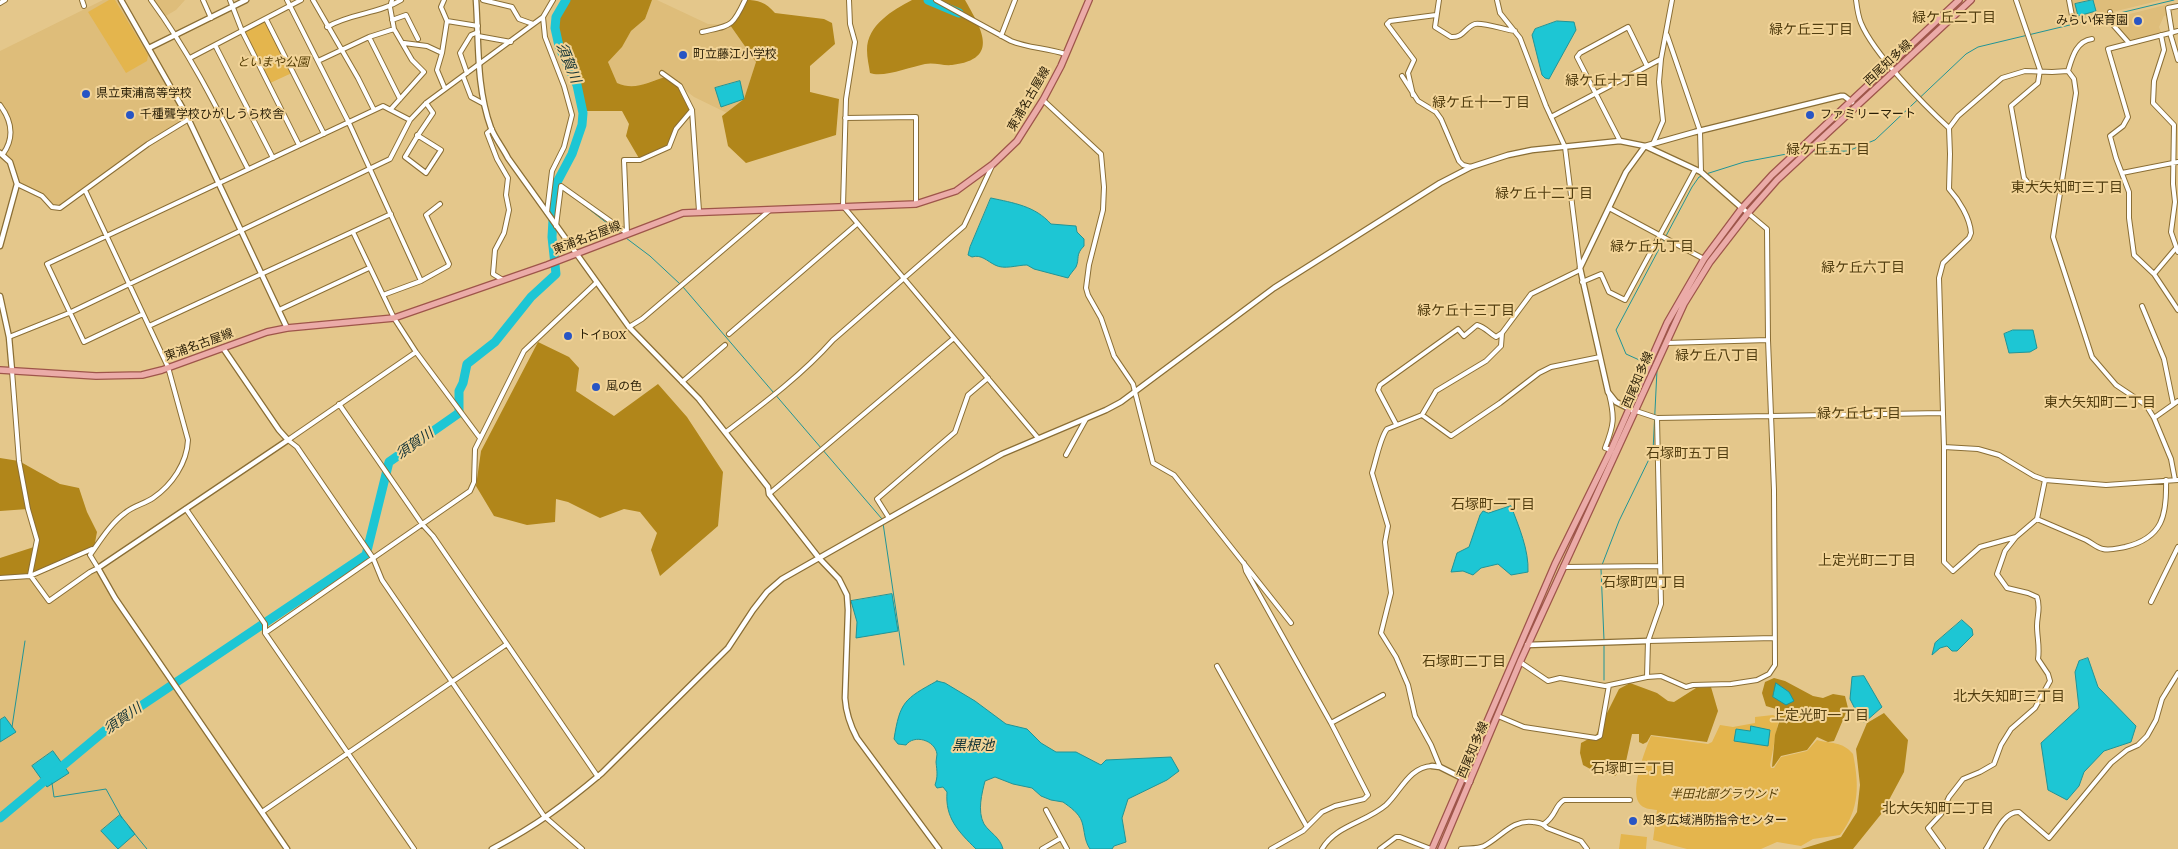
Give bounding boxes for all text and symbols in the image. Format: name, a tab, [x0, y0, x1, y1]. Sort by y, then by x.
district label: 緑ケ丘二丁目	[1912, 10, 1996, 26]
place label: みらい保育園	[2056, 14, 2128, 28]
marker: みらい保育園	[2132, 15, 2144, 27]
district label: 緑ケ丘三丁目	[1769, 22, 1853, 38]
street label: 西尾知多線	[1861, 37, 1915, 89]
water label: 須賀川	[552, 40, 584, 86]
place label: 町立藤江小学校	[693, 48, 777, 62]
marker: 町立藤江小学校	[677, 49, 689, 61]
park label: といまや公園	[237, 56, 309, 70]
street label: 東浦名古屋線	[1005, 64, 1053, 134]
district label: 緑ケ丘十丁目	[1565, 73, 1649, 89]
place label: 県立東浦高等学校	[96, 87, 192, 101]
marker: 県立東浦高等学校	[80, 88, 92, 100]
district label: 緑ケ丘十一丁目	[1432, 95, 1530, 111]
place label: 千種聾学校ひがしうら校舎	[140, 108, 284, 122]
place label: ファミリーマート	[1820, 108, 1916, 122]
marker: 千種聾学校ひがしうら校舎	[124, 109, 136, 121]
marker: ファミリーマート	[1804, 109, 1816, 121]
district label: 緑ケ丘五丁目	[1786, 142, 1870, 158]
district label: 東大矢知町三丁目	[2011, 180, 2123, 196]
district label: 緑ケ丘十二丁目	[1495, 186, 1593, 202]
street label: 東浦名古屋線	[551, 218, 623, 258]
district label: 緑ケ丘九丁目	[1610, 239, 1694, 255]
district label: 緑ケ丘六丁目	[1821, 260, 1905, 276]
district label: 緑ケ丘十三丁目	[1417, 303, 1515, 319]
street label: 東浦名古屋線	[163, 326, 235, 364]
place label: トイBOX	[578, 329, 626, 343]
marker: トイBOX	[562, 330, 574, 342]
district label: 緑ケ丘八丁目	[1675, 348, 1759, 364]
street label: 西尾知多線	[1620, 350, 1656, 410]
place label: 風の色	[606, 380, 642, 394]
marker: 風の色	[590, 381, 602, 393]
district label: 東大矢知町二丁目	[2044, 395, 2156, 411]
district label: 緑ケ丘七丁目	[1817, 406, 1901, 422]
water label: 須賀川	[393, 425, 437, 463]
district label: 石塚町五丁目	[1646, 446, 1730, 462]
district label: 石塚町一丁目	[1451, 497, 1535, 513]
district label: 上定光町二丁目	[1818, 553, 1916, 569]
district label: 石塚町四丁目	[1602, 575, 1686, 591]
district label: 石塚町二丁目	[1422, 654, 1506, 670]
district label: 北大矢知町三丁目	[1953, 689, 2065, 705]
water label: 須賀川	[101, 700, 145, 738]
district label: 上定光町一丁目	[1771, 708, 1869, 724]
street label: 西尾知多線	[1455, 720, 1491, 780]
water label: 黒根池	[952, 738, 994, 754]
district label: 石塚町三丁目	[1591, 761, 1675, 777]
park label: 半田北部グラウンド	[1670, 788, 1778, 802]
district label: 北大矢知町二丁目	[1882, 801, 1994, 817]
place label: 知多広域消防指令センター	[1643, 814, 1787, 828]
marker: 知多広域消防指令センター	[1627, 815, 1639, 827]

